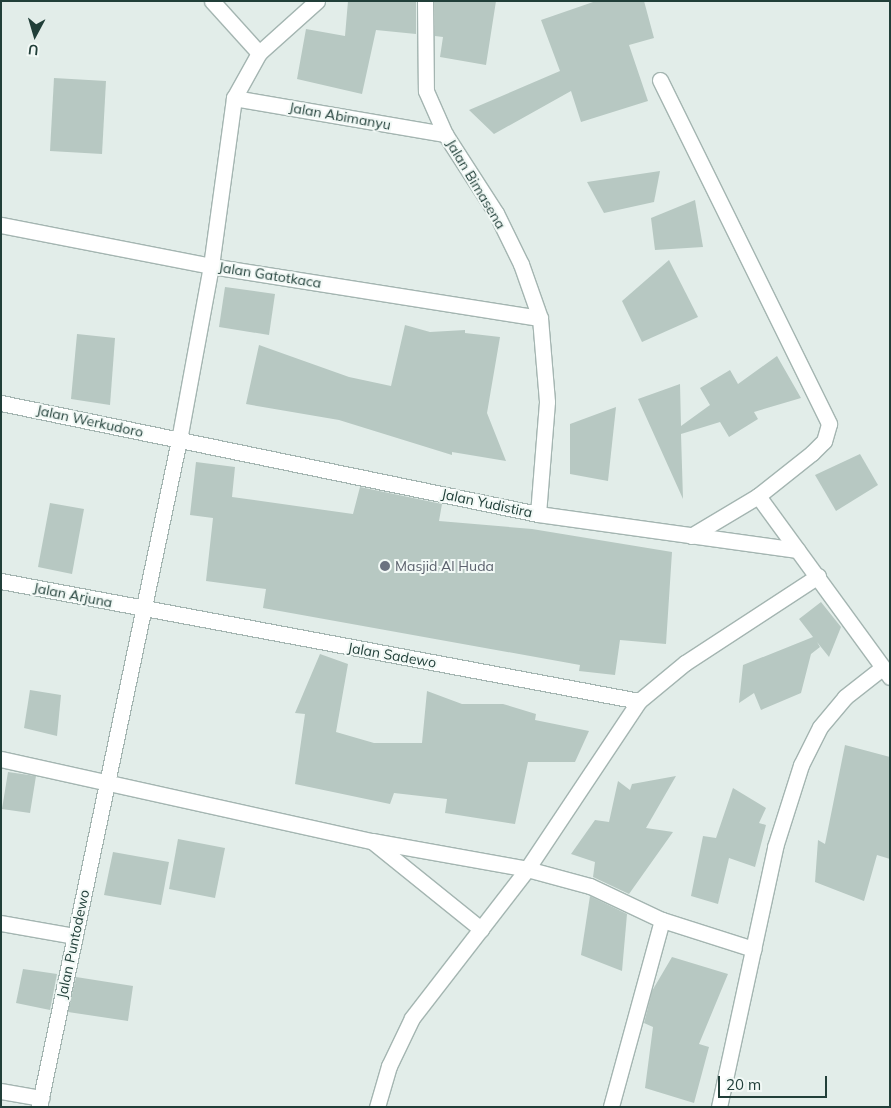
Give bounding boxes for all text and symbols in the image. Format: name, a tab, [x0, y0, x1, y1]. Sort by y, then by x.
north arrow	[10, 10, 60, 60]
text: U	[27, 40, 40, 59]
street label: Jalan Abimanyu	[288, 99, 392, 133]
street label: Jalan Bimasena	[443, 136, 509, 232]
street label: Jalan Gatotkaca	[217, 259, 323, 291]
street label: Jalan Werkudoro	[35, 401, 145, 441]
street label: Jalan Yudistira	[440, 485, 534, 521]
place label: Masjid Al Huda	[395, 558, 494, 574]
marker: Masjid Al Huda	[379, 560, 391, 572]
street label: Jalan Arjuna	[32, 579, 114, 611]
street label: Jalan Sadewo	[346, 639, 438, 671]
street label: Jalan Puntodewo	[53, 888, 93, 1000]
scale bar	[721, 1066, 830, 1098]
text: 20 m	[726, 1075, 761, 1094]

